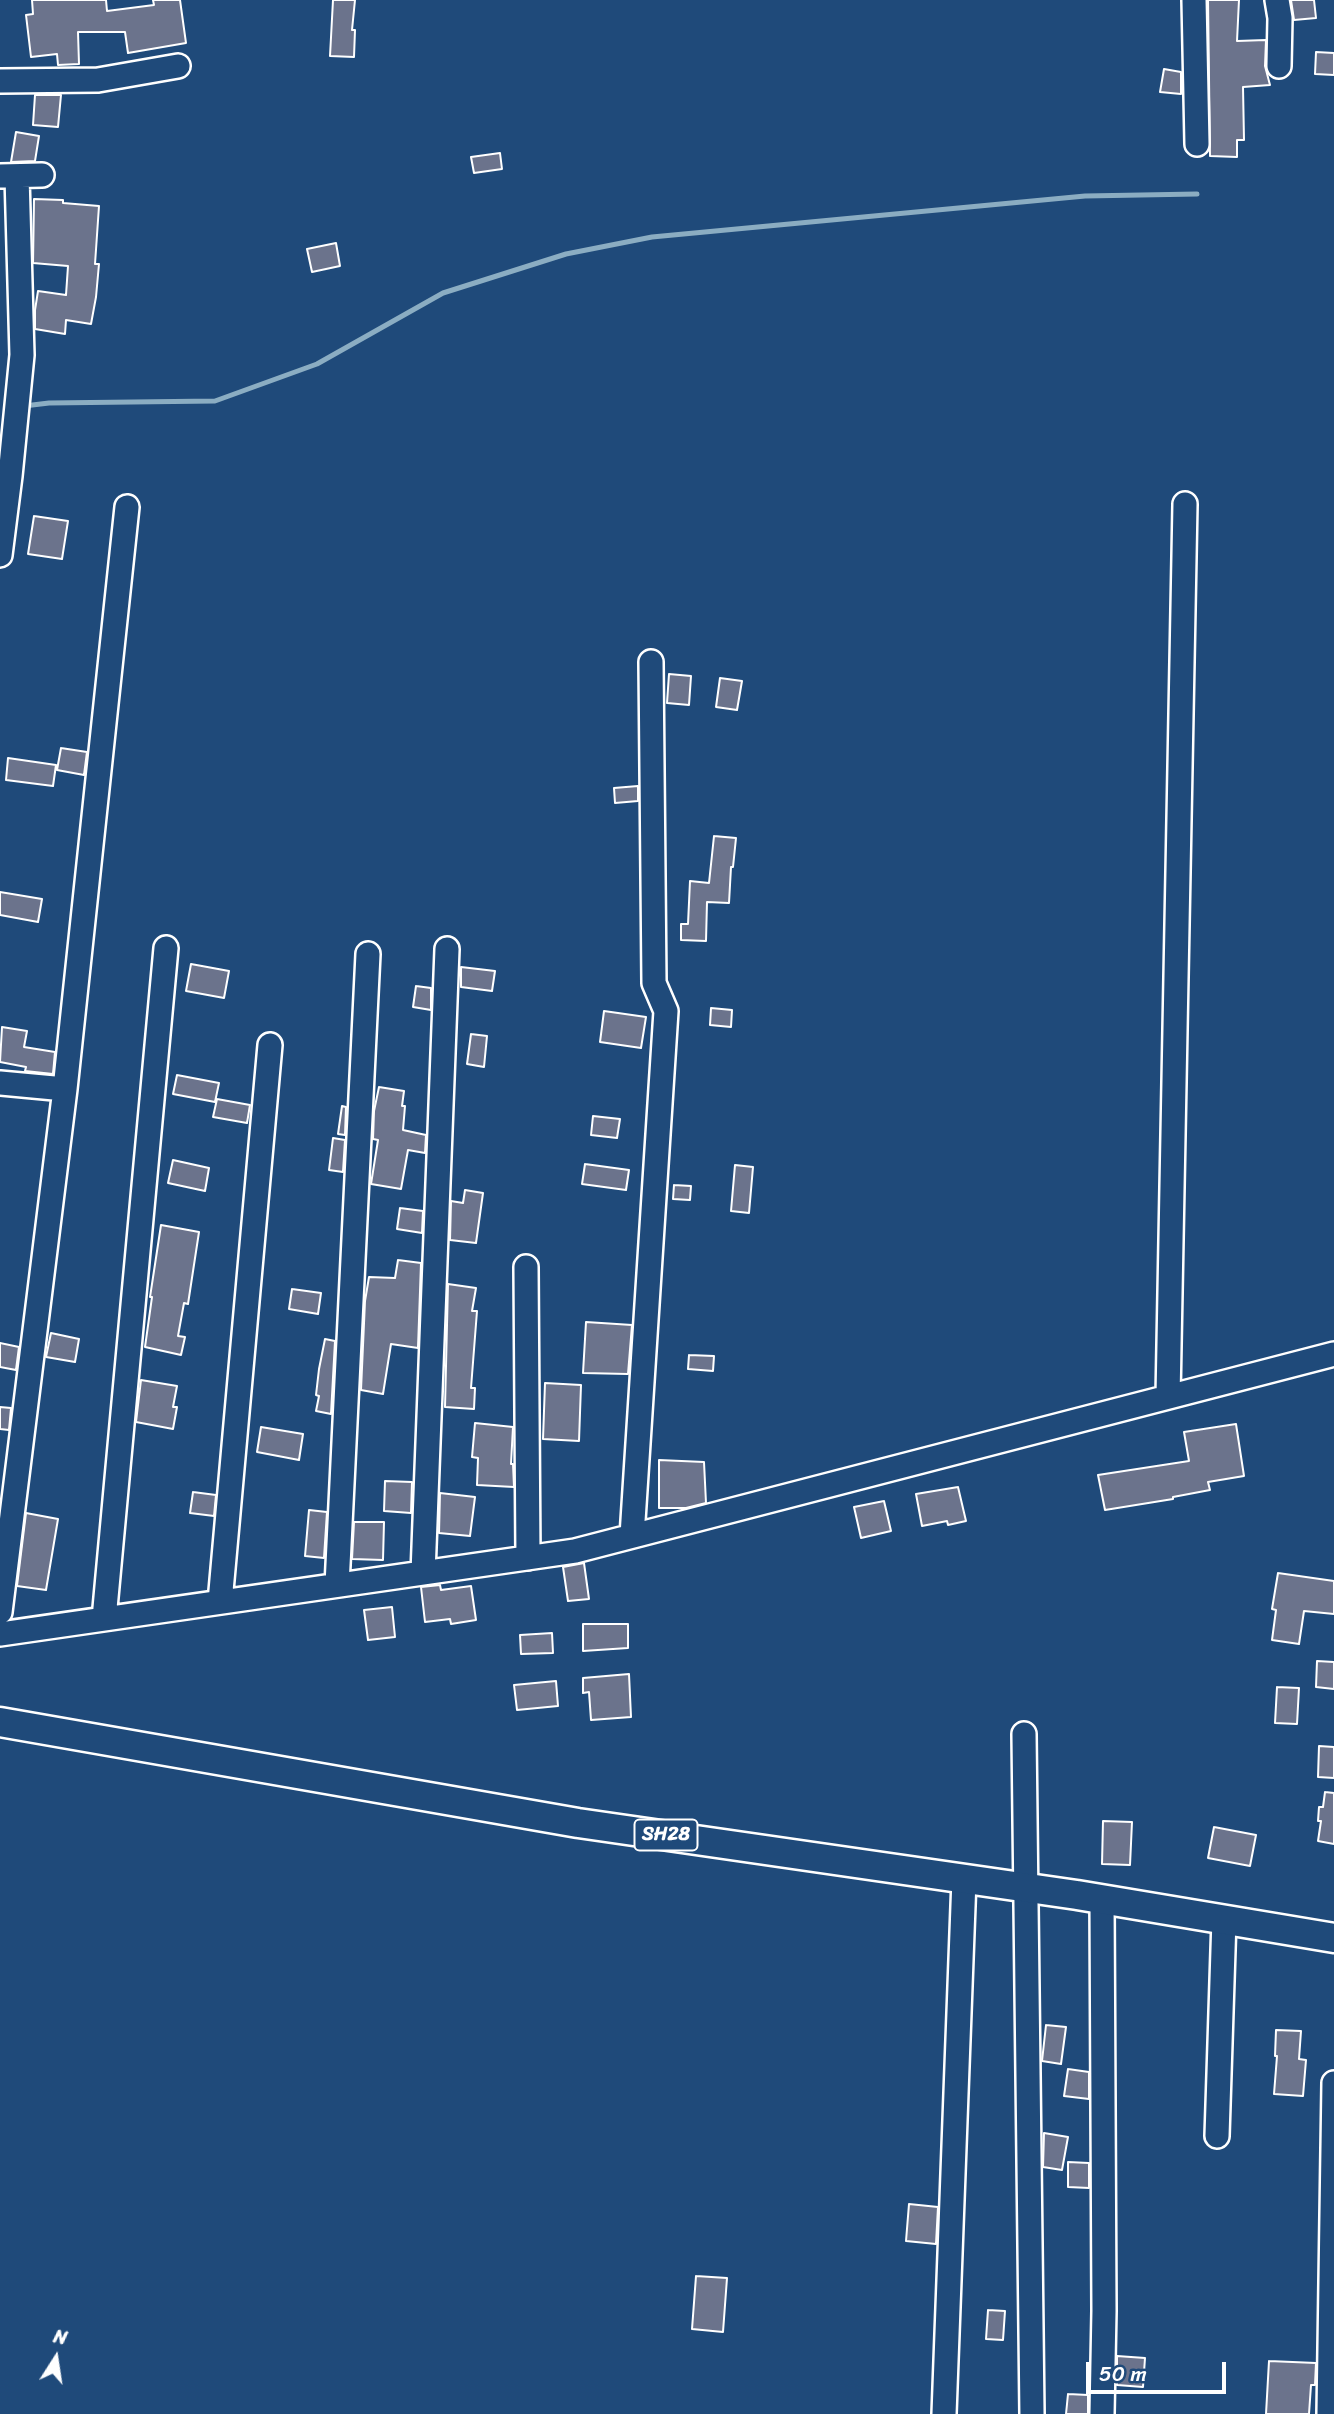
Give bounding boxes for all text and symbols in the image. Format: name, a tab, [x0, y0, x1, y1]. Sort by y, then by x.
road number: SH28	[634, 1820, 698, 1851]
text: N	[51, 2319, 70, 2354]
north arrow	[21, 2323, 91, 2393]
scale bar	[1089, 2348, 1229, 2392]
text: 50 m	[1099, 2355, 1147, 2393]

